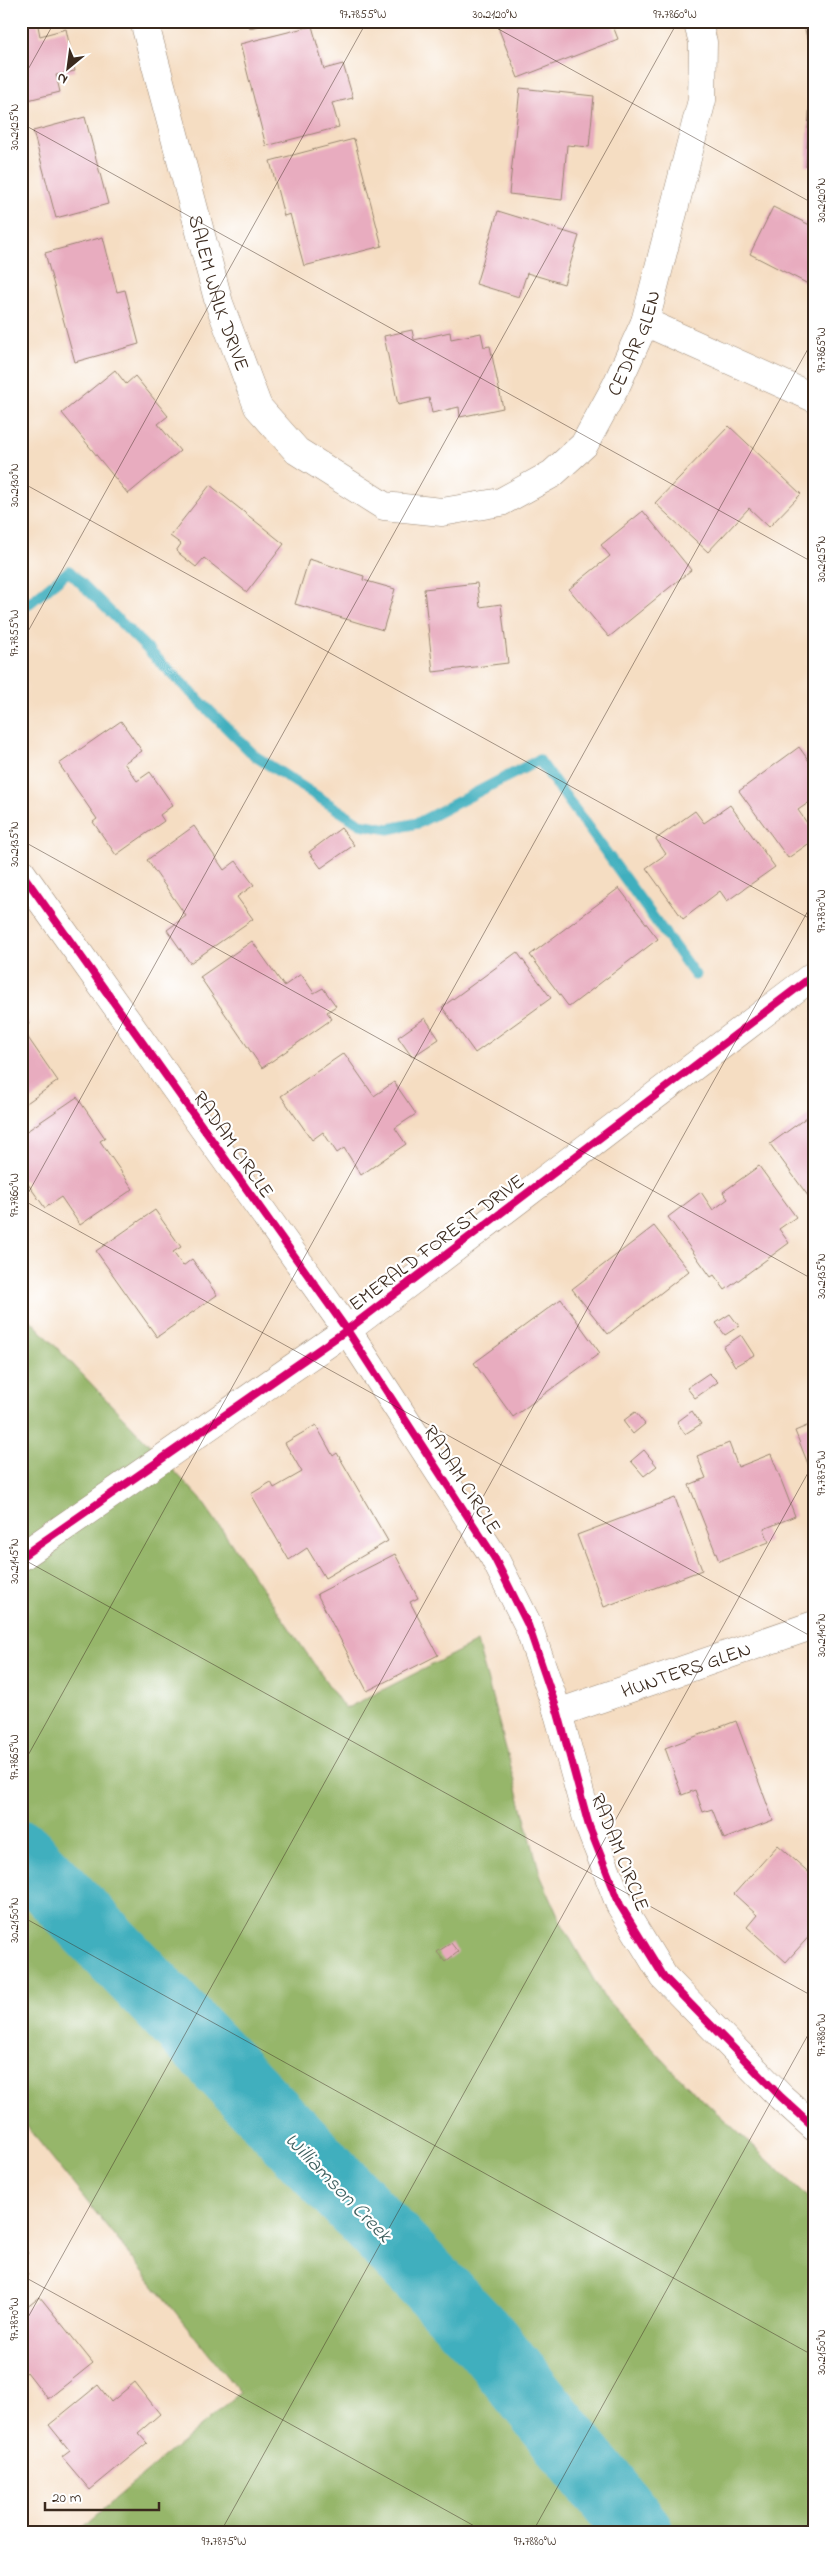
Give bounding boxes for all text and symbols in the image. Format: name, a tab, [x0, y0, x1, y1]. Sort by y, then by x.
text: 97.7855°W	[340, 6, 386, 24]
text: 30.2120°N	[473, 6, 517, 24]
text: 97.7860°W	[653, 6, 697, 24]
north arrow	[42, 42, 92, 92]
text: N	[53, 67, 72, 90]
text: 30.2125°N	[6, 104, 24, 150]
text: 30.2120°N	[813, 178, 831, 222]
street label: SALEM WALK DRIVE	[179, 212, 255, 376]
street label: CEDAR GLEN	[601, 288, 670, 402]
text: 97.7865°W	[813, 327, 831, 373]
text: 30.2130°N	[6, 463, 24, 507]
text: 30.2125°N	[813, 536, 831, 582]
text: 97.7855°W	[6, 610, 24, 656]
text: 30.2135°N	[6, 821, 24, 867]
text: 97.7870°W	[813, 889, 831, 933]
street label: RADAM CIRCLE	[184, 1086, 280, 1205]
street label: EMERALD FOREST DRIVE	[344, 1168, 531, 1320]
text: 97.7860°W	[6, 1173, 24, 1217]
text: 30.2135°N	[813, 1253, 831, 1299]
street label: RADAM CIRCLE	[415, 1420, 507, 1541]
text: 97.7875°W	[813, 1451, 831, 1495]
text: 30.2145°N	[6, 1538, 24, 1584]
text: 30.2140°N	[813, 1613, 831, 1657]
street label: HUNTERS GLEN	[618, 1636, 755, 1707]
text: 97.7865°W	[6, 1734, 24, 1780]
street label: RADAM CIRCLE	[582, 1790, 656, 1916]
text: 30.2150°N	[6, 1897, 24, 1943]
text: 97.7880°W	[813, 2014, 831, 2056]
water label: Williamson Creek	[277, 2127, 399, 2251]
text: 97.7870°W	[6, 2297, 24, 2341]
text: 30.2150°N	[813, 2329, 831, 2375]
scale bar	[45, 2479, 159, 2511]
text: 20 m	[52, 2487, 82, 2509]
text: 97.7875°W	[202, 2533, 246, 2551]
text: 97.7880°W	[514, 2533, 556, 2551]

